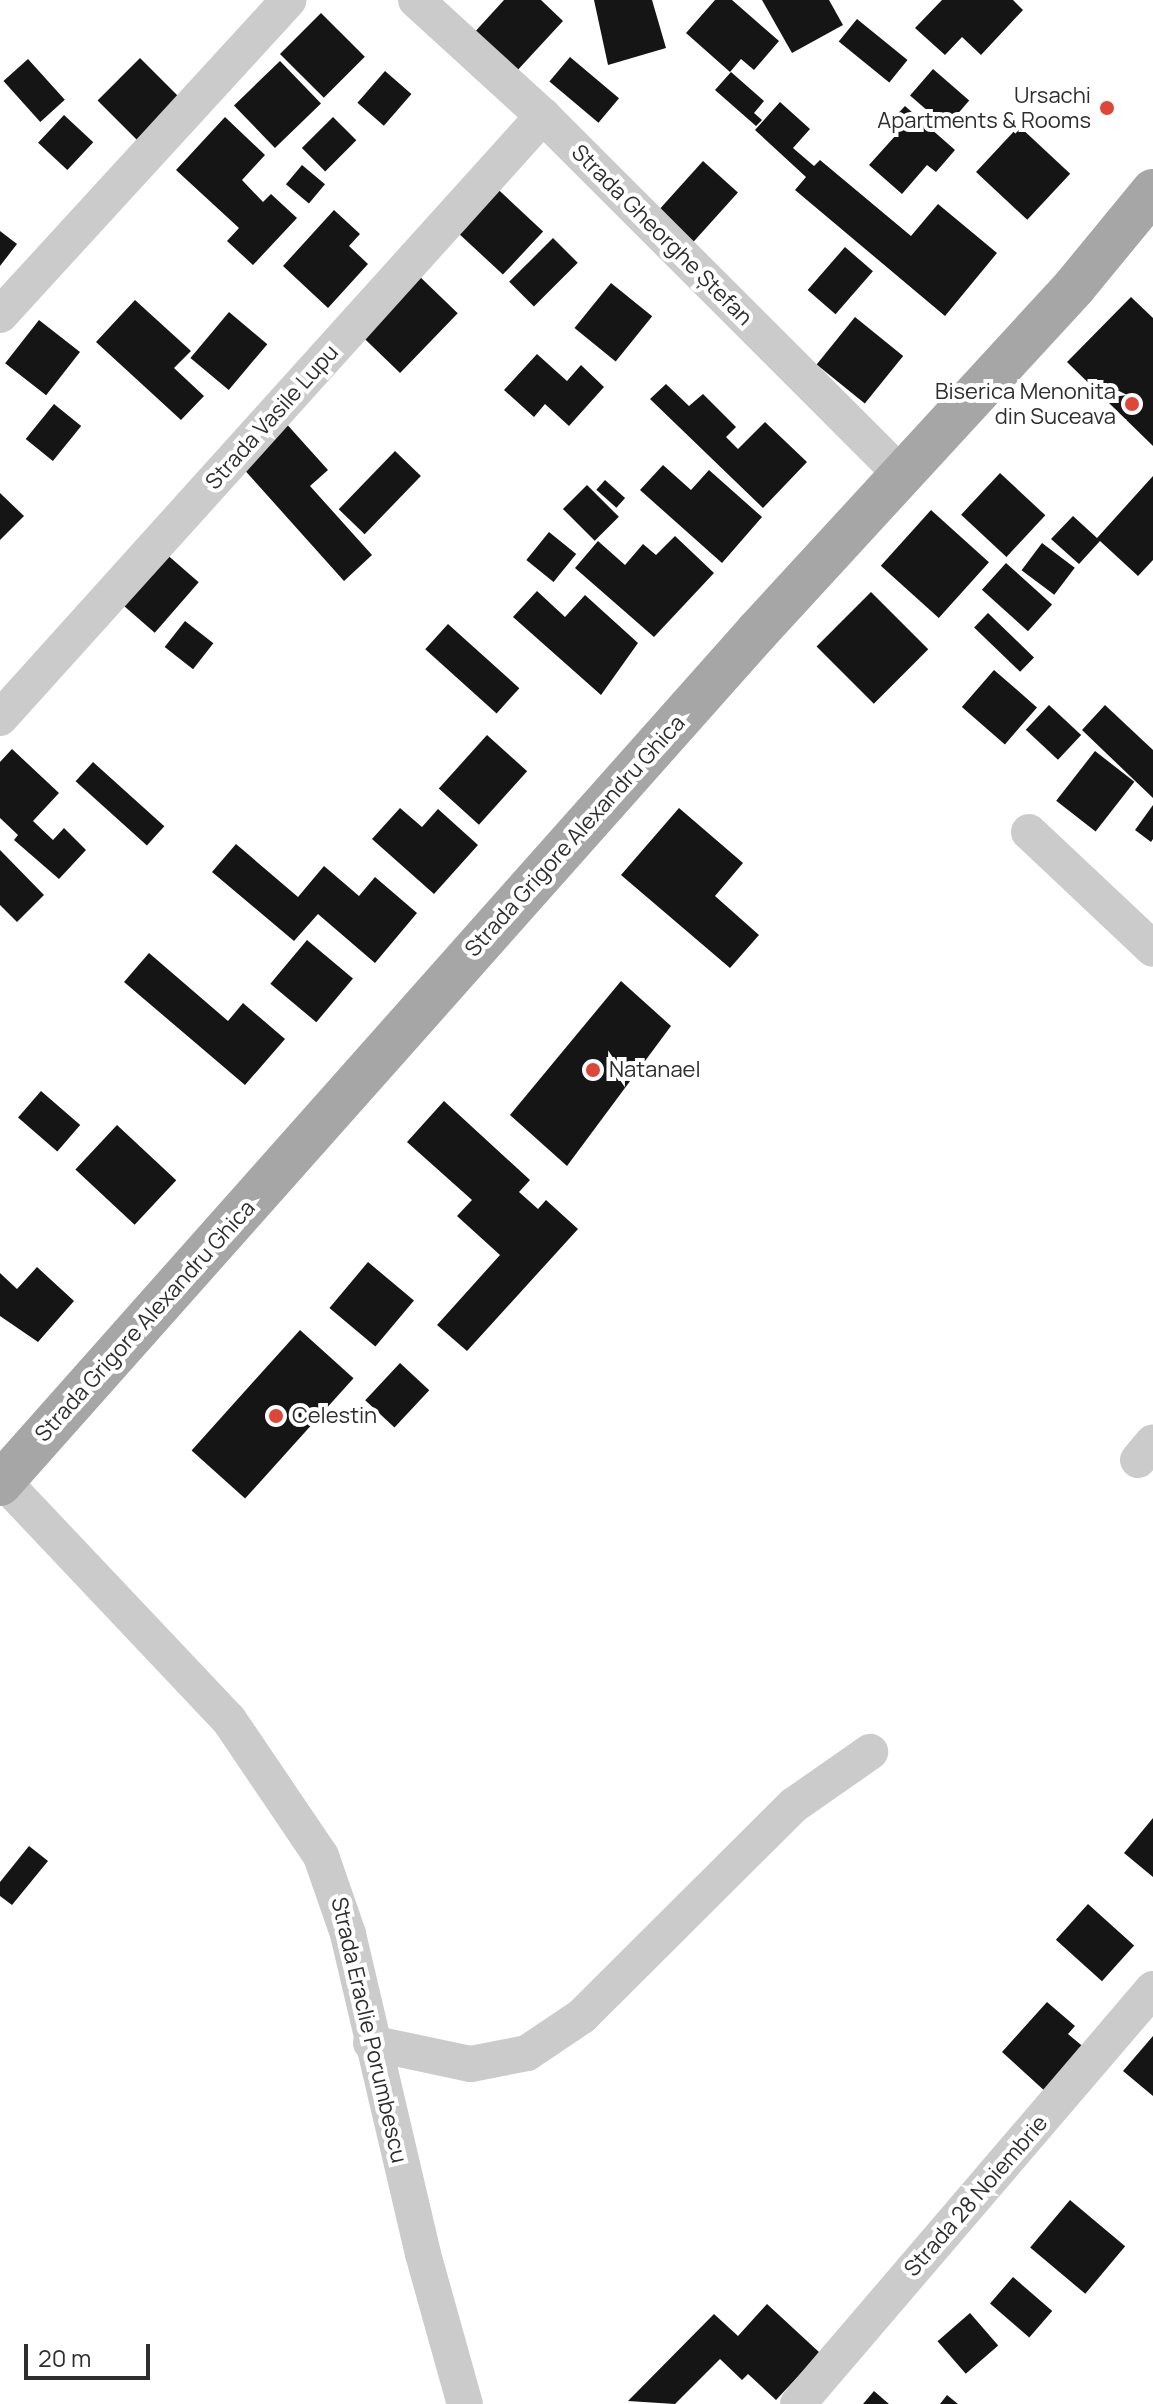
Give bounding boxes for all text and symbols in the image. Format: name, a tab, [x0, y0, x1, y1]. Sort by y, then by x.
place label: Ursachi Apartments & Rooms	[877, 82, 1091, 134]
marker: Ursachi Apartments & Rooms	[1098, 99, 1116, 117]
street label: Strada Gheorghe Ștefan	[566, 139, 758, 331]
street label: Strada Vasile Lupu	[200, 339, 344, 495]
place label: Biserica Menonita din Suceava	[935, 378, 1116, 430]
marker: Biserica Menonita din Suceava	[1123, 395, 1141, 413]
street label: Strada Grigore Alexandru Ghica	[460, 710, 690, 962]
place label: Natanael	[609, 1057, 701, 1083]
marker: Natanael	[584, 1061, 602, 1079]
street label: Strada Grigore Alexandru Ghica	[30, 1195, 260, 1447]
place label: Celestin	[292, 1403, 377, 1429]
marker: Celestin	[267, 1407, 285, 1425]
street label: Strada Eraclie Porumbescu	[326, 1895, 412, 2165]
street label: Strada 28 Noiembrie	[899, 2110, 1053, 2282]
scale bar	[28, 2328, 154, 2378]
text: 20 m	[38, 2341, 91, 2374]

